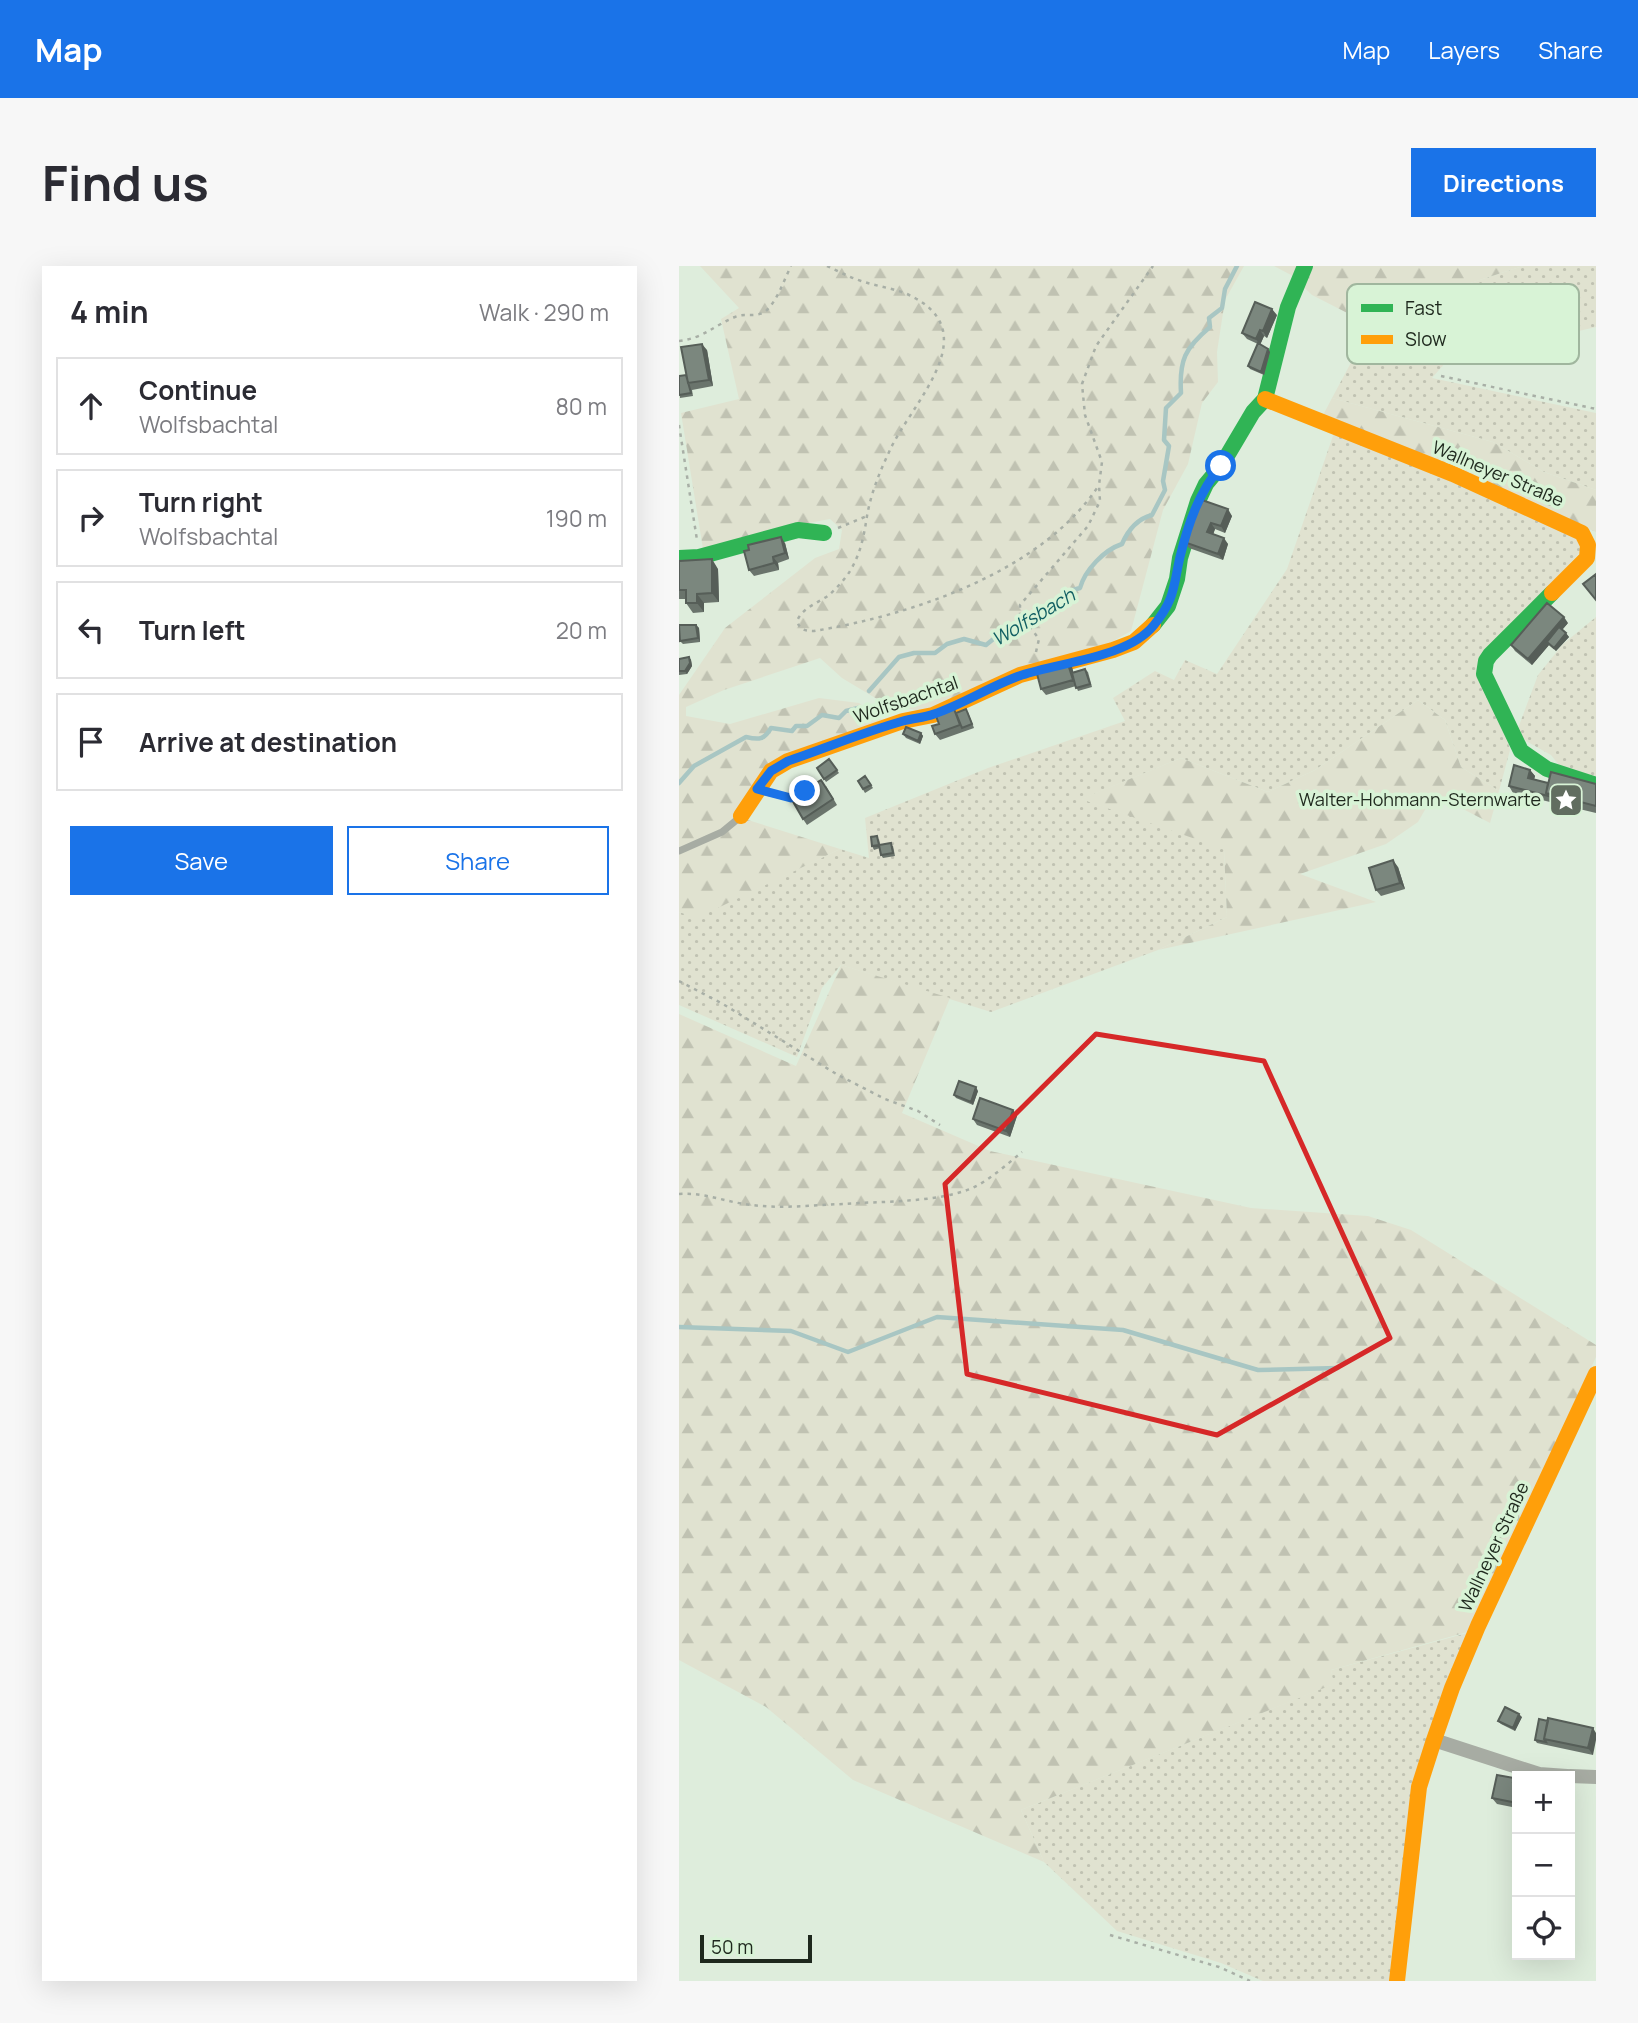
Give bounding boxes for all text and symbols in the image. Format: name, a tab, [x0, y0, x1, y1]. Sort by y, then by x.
text: Map	[35, 27, 103, 72]
text: Map	[1343, 33, 1390, 66]
text: Layers	[1428, 33, 1500, 66]
text: Share	[1538, 33, 1603, 66]
button: Directions	[1411, 148, 1596, 217]
text: Find us	[42, 149, 209, 216]
legend	[1347, 284, 1579, 364]
text: 4 min	[70, 291, 148, 332]
text: Fast	[1405, 295, 1442, 321]
text: Walk · 290 m	[479, 296, 609, 328]
text: Slow	[1405, 326, 1447, 352]
text: Continue	[139, 372, 257, 408]
icon: ahead	[72, 387, 110, 425]
text: 80 m	[556, 390, 607, 422]
text: Wolfsbachtal	[139, 408, 278, 440]
street label: Wallneyer Straße	[1429, 435, 1568, 512]
route start	[1205, 450, 1236, 481]
text: Turn right	[139, 484, 263, 520]
icon: right	[72, 499, 110, 537]
text: 190 m	[546, 502, 607, 534]
text: Wolfsbachtal	[139, 520, 278, 552]
water label: Wolfsbach	[987, 582, 1080, 652]
icon: left	[72, 611, 110, 649]
text: Turn left	[139, 612, 246, 648]
text: 20 m	[556, 614, 607, 646]
street label: Wolfsbachtal	[850, 670, 961, 728]
icon: arrive	[72, 723, 110, 761]
text: Arrive at destination	[139, 724, 397, 760]
route end	[789, 775, 820, 806]
place icon: Walter-Hohmann-Sternwarte	[1547, 781, 1585, 819]
place label: Walter-Hohmann-Sternwarte	[1299, 787, 1541, 811]
button: Save	[70, 826, 333, 895]
button: Share	[347, 826, 609, 895]
street label: Wallneyer Straße	[1452, 1478, 1534, 1615]
map controls	[1512, 1771, 1575, 1960]
button: +	[1512, 1771, 1575, 1834]
button: −	[1512, 1834, 1575, 1897]
button: locate	[1512, 1897, 1575, 1960]
scale bar	[700, 1932, 812, 1964]
text: 50 m	[711, 1934, 753, 1960]

